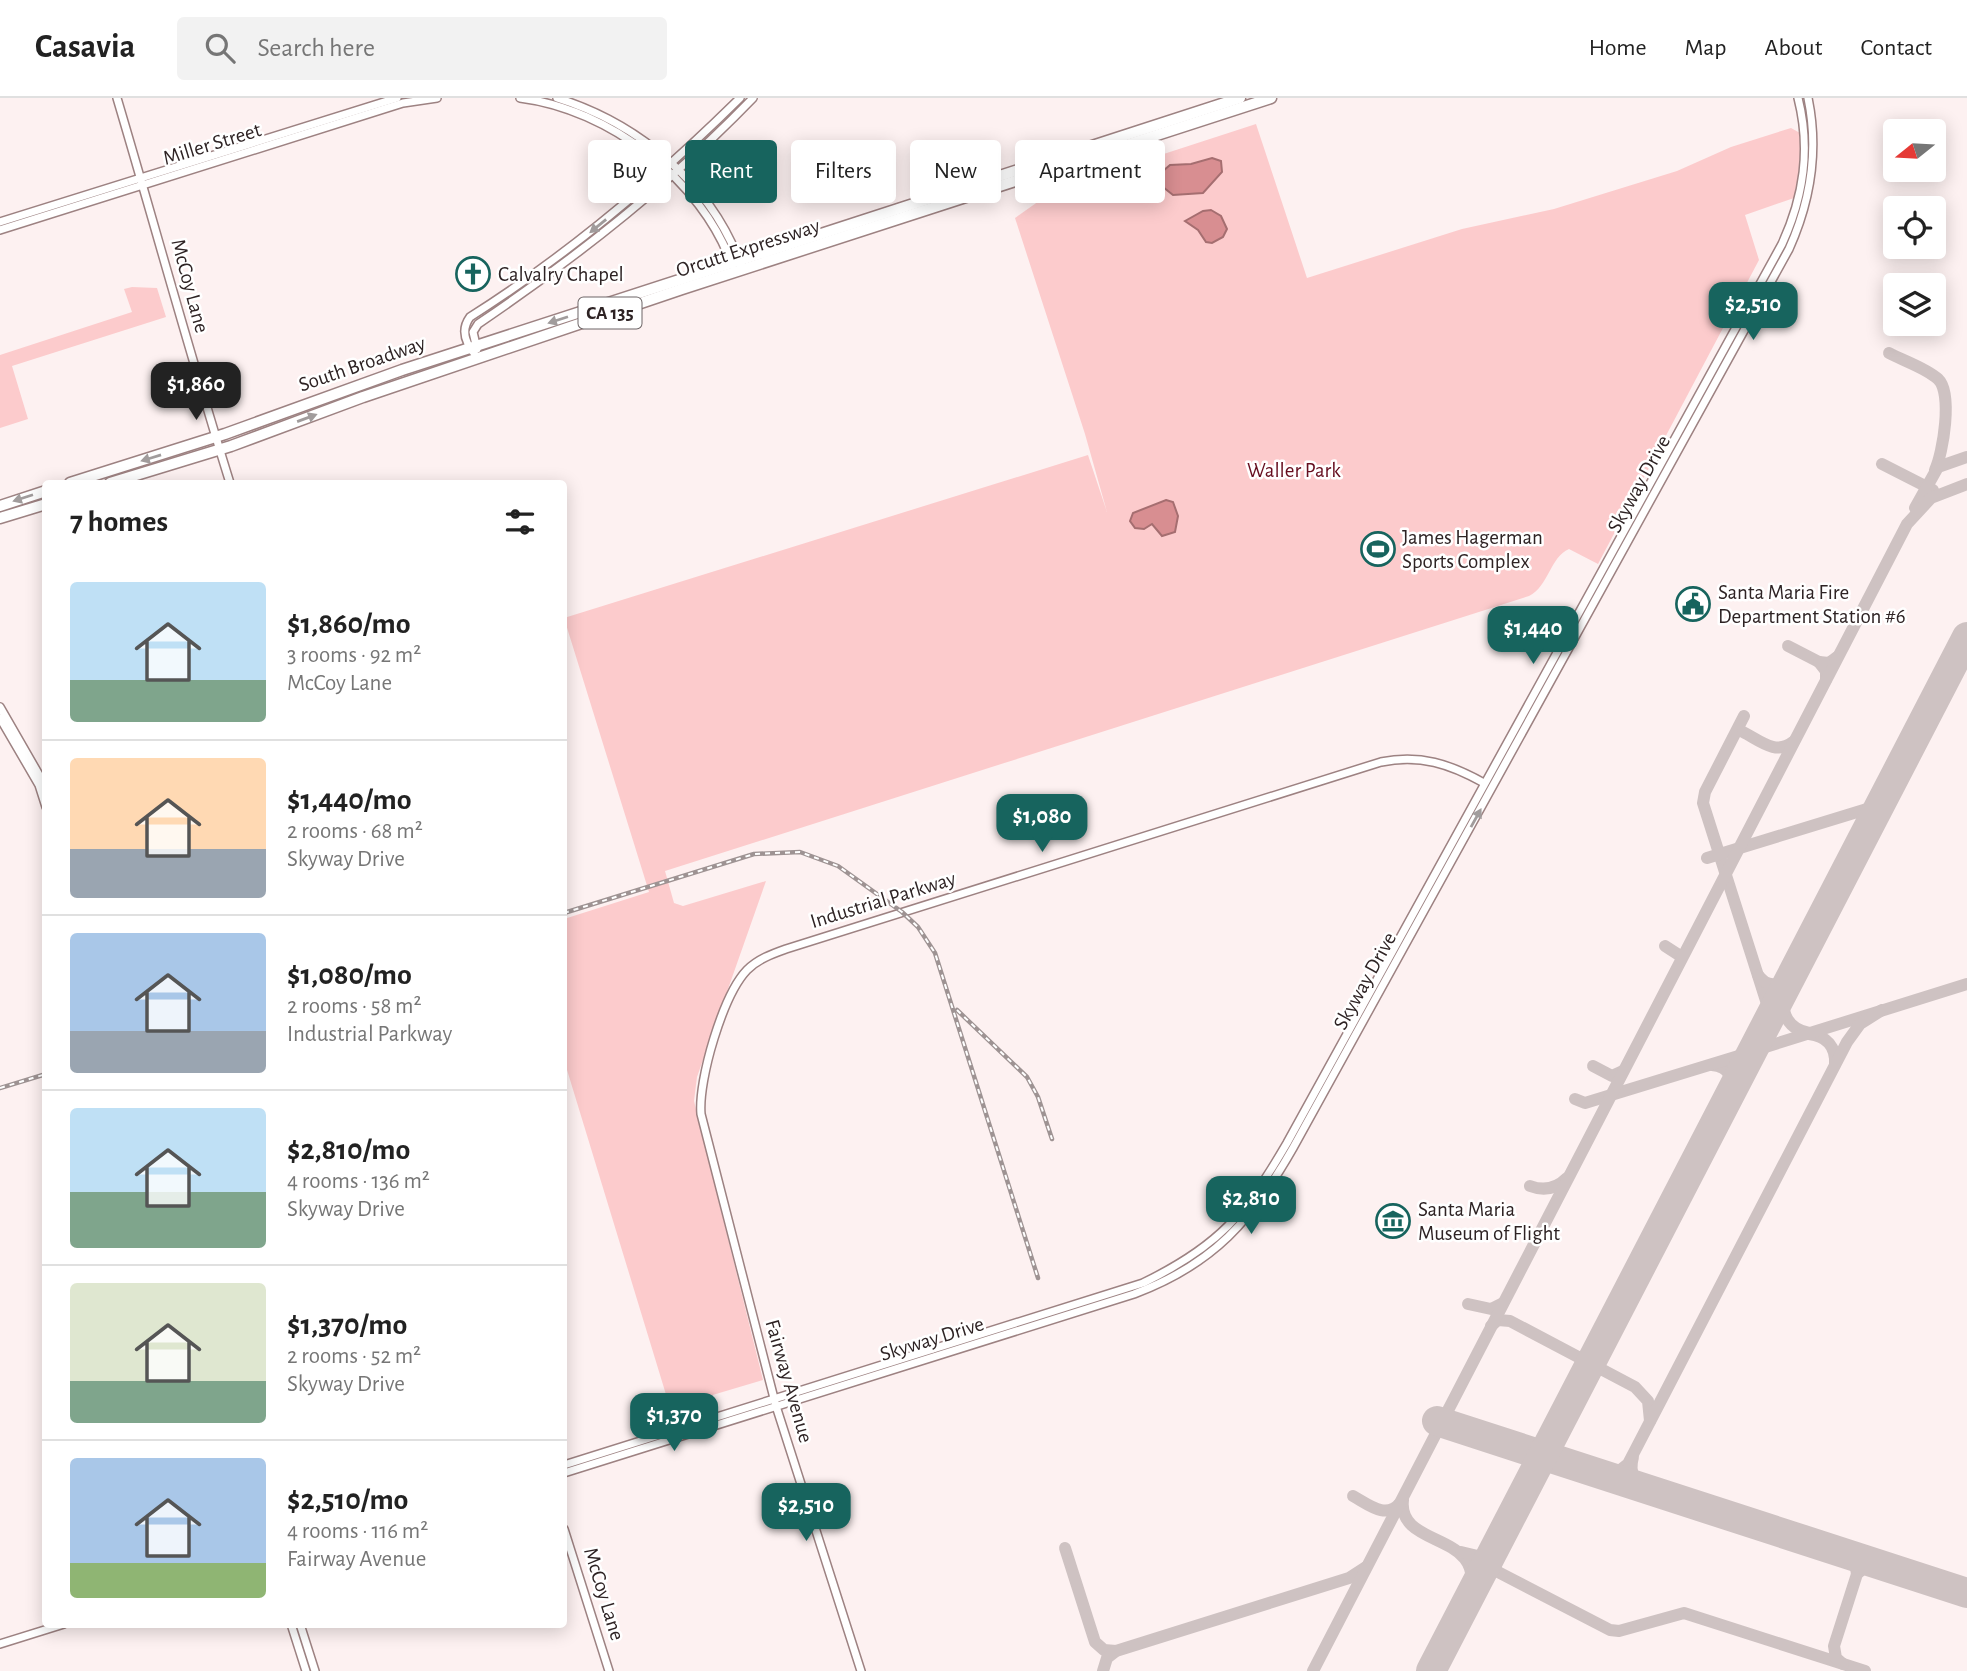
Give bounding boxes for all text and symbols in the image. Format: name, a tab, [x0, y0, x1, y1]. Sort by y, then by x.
search box	[177, 17, 667, 80]
icon: search	[201, 29, 239, 67]
text: Casavia	[35, 31, 135, 64]
text: Search here	[257, 35, 375, 61]
text: Home	[1589, 36, 1647, 60]
text: Map	[1685, 36, 1727, 60]
text: About	[1765, 36, 1822, 60]
text: Contact	[1860, 36, 1932, 60]
street label: Miller Street	[160, 119, 264, 169]
north arrow	[1883, 119, 1946, 182]
map controls	[1883, 119, 1946, 336]
chip: Buy	[588, 140, 671, 203]
chip: Rent	[685, 140, 777, 203]
chip: Filters	[791, 140, 896, 203]
chip: New	[910, 140, 1001, 203]
chip: Apartment	[1015, 140, 1165, 203]
button: locate	[1883, 196, 1946, 259]
street label: Orcutt Expressway	[674, 215, 822, 281]
one-way arrow	[590, 218, 608, 233]
street label: McCoy Lane	[167, 237, 213, 335]
church icon: Calvalry Chapel	[454, 255, 492, 293]
place label: Calvalry Chapel	[498, 264, 624, 285]
button: layers	[1883, 273, 1946, 336]
pin: $2,510	[1696, 282, 1810, 342]
text: $2,510	[1725, 293, 1781, 316]
road number: CA 135	[578, 298, 642, 328]
one-way arrow	[547, 315, 568, 325]
street label: South Broadway	[296, 332, 428, 395]
pin: $1,860	[139, 362, 253, 422]
text: $1,860	[167, 373, 225, 396]
one-way arrow	[296, 412, 317, 423]
street label: Skyway Drive	[1604, 432, 1674, 536]
one-way arrow	[140, 453, 161, 463]
park label: Waller Park	[1247, 460, 1341, 481]
one-way arrow	[12, 494, 33, 504]
icon: filters	[501, 503, 539, 541]
text: 7 homes	[70, 507, 168, 537]
place label: James Hagerman Sports Complex	[1402, 527, 1543, 572]
sports icon: James Hagerman Sports Complex	[1359, 530, 1397, 568]
place label: Santa Maria Fire Department Station #6	[1718, 582, 1906, 627]
public building icon: Santa Maria Fire Department Station #6	[1674, 585, 1712, 623]
pin: $1,440	[1476, 606, 1590, 666]
text: $1,860/mo	[287, 609, 411, 639]
icon: home	[126, 610, 210, 694]
text: $1,440	[1503, 617, 1563, 640]
text: 3 rooms · 92 m²	[287, 644, 421, 667]
text: McCoy Lane	[287, 672, 392, 695]
text: $1,440/mo	[287, 785, 412, 815]
icon: home	[126, 786, 210, 870]
pin: $1,080	[985, 794, 1099, 854]
text: $1,080	[1012, 805, 1072, 828]
one-way arrow	[1470, 808, 1482, 828]
text: 2 rooms · 68 m²	[287, 820, 423, 843]
text: Skyway Drive	[287, 848, 405, 871]
street label: Industrial Parkway	[808, 868, 958, 932]
street label: Skyway Drive	[1330, 929, 1400, 1033]
text: $1,080/mo	[287, 960, 412, 990]
icon: home	[126, 961, 210, 1045]
text: 2 rooms · 58 m²	[287, 995, 422, 1018]
text: Industrial Parkway	[287, 1023, 452, 1046]
text: $2,810/mo	[287, 1135, 410, 1165]
icon: home	[126, 1136, 210, 1220]
text: 4 rooms · 136 m²	[287, 1170, 430, 1193]
pin: $2,810	[1194, 1176, 1308, 1236]
text: $2,810	[1222, 1187, 1280, 1210]
text: Skyway Drive	[287, 1198, 405, 1221]
place label: Santa Maria Museum of Flight	[1418, 1199, 1560, 1244]
museum icon: Santa Maria Museum of Flight	[1374, 1202, 1412, 1240]
text: $1,370/mo	[287, 1310, 407, 1340]
icon: home	[126, 1311, 210, 1395]
street label: Skyway Drive	[877, 1313, 987, 1365]
street label: Fairway Avenue	[761, 1317, 817, 1445]
text: 2 rooms · 52 m²	[287, 1345, 421, 1368]
text: Skyway Drive	[287, 1373, 405, 1396]
pin: $1,370	[617, 1394, 731, 1453]
text: $1,370	[646, 1404, 702, 1427]
pin: $2,510	[749, 1484, 863, 1543]
text: $2,510/mo	[287, 1485, 408, 1515]
icon: home	[126, 1486, 210, 1570]
text: $2,510	[778, 1494, 834, 1517]
text: 4 rooms · 116 m²	[287, 1520, 428, 1543]
street label: McCoy Lane	[580, 1545, 628, 1643]
text: Fairway Avenue	[287, 1548, 426, 1571]

